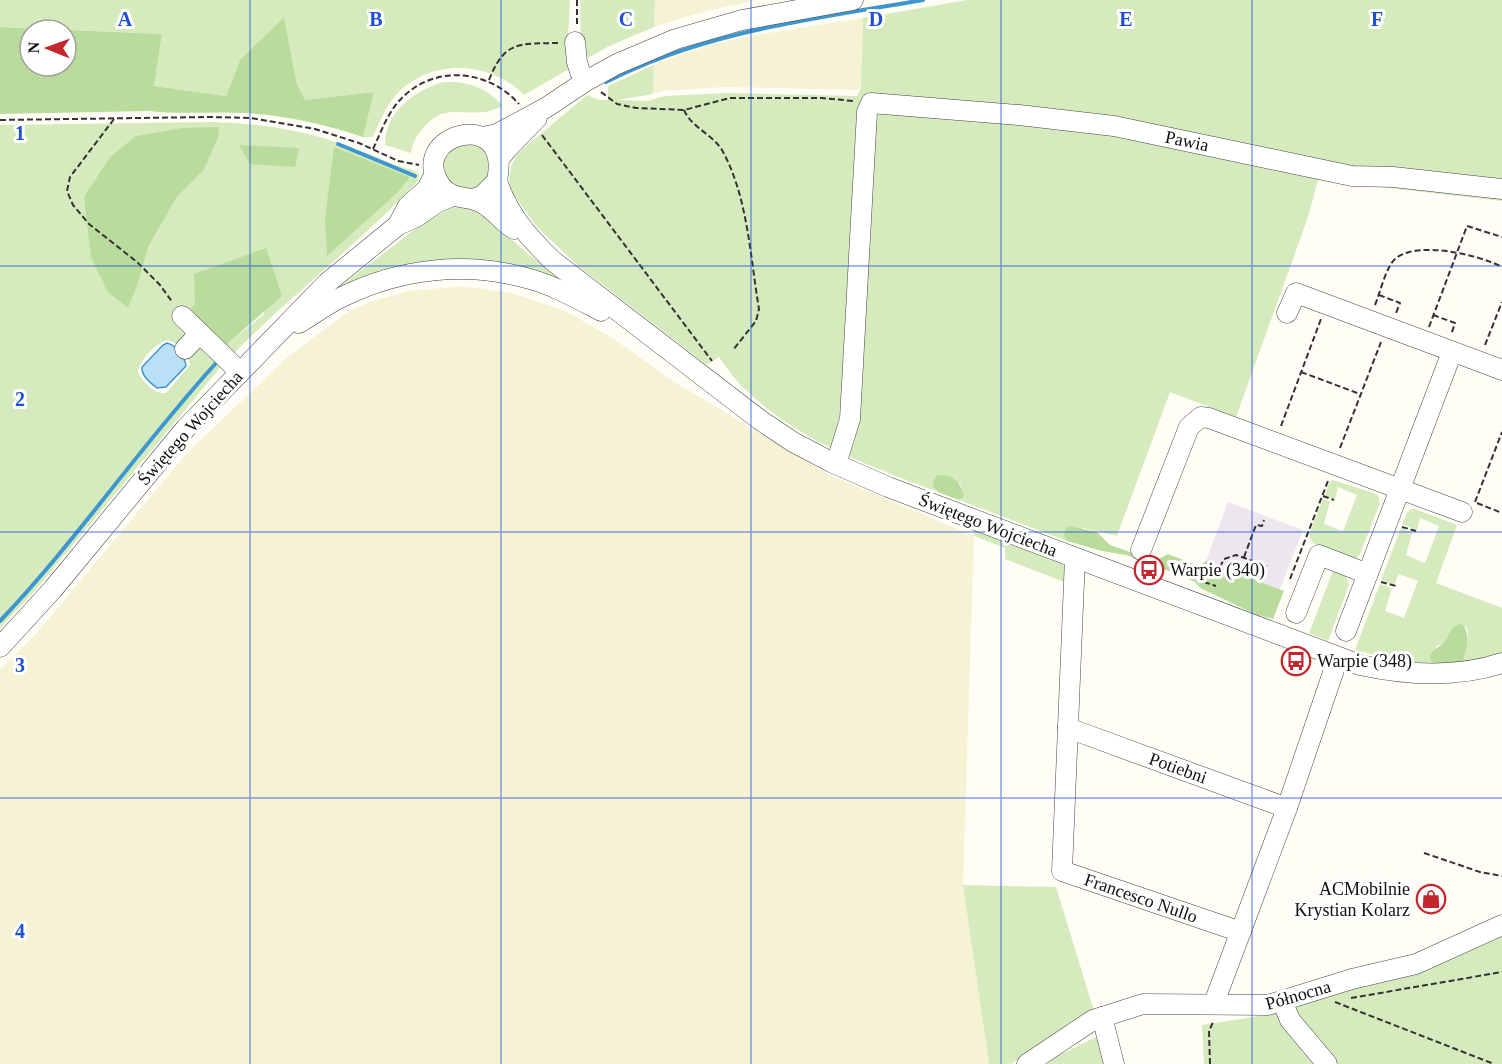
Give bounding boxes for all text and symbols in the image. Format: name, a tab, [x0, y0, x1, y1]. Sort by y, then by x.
text: A	[118, 8, 133, 30]
text: B	[369, 8, 383, 30]
text: C	[619, 8, 633, 30]
text: D	[869, 8, 883, 30]
text: E	[1119, 8, 1133, 30]
text: F	[1371, 8, 1383, 30]
north arrow	[18, 18, 78, 78]
text: N	[25, 41, 42, 54]
text: 1	[15, 122, 25, 144]
street label: Pawia	[1163, 127, 1211, 155]
street label: Świętego Wojciecha	[133, 366, 247, 489]
text: 2	[15, 388, 25, 410]
street label: Świętego Wojciecha	[916, 488, 1060, 561]
bus stop icon: Warpie (340)	[1133, 554, 1165, 586]
place label: Warpie (340)	[1170, 560, 1265, 581]
bus stop icon: Warpie (348)	[1280, 645, 1312, 677]
place label: Warpie (348)	[1317, 651, 1412, 672]
text: 3	[15, 654, 25, 676]
street label: Potiebni	[1146, 748, 1210, 788]
street label: Francesco Nullo	[1082, 869, 1200, 927]
place label: ACMobilnie Krystian Kolarz	[1295, 879, 1410, 920]
shop icon: ACMobilnie Krystian Kolarz	[1415, 883, 1447, 915]
text: 4	[15, 920, 25, 942]
street label: Północna	[1263, 976, 1333, 1014]

